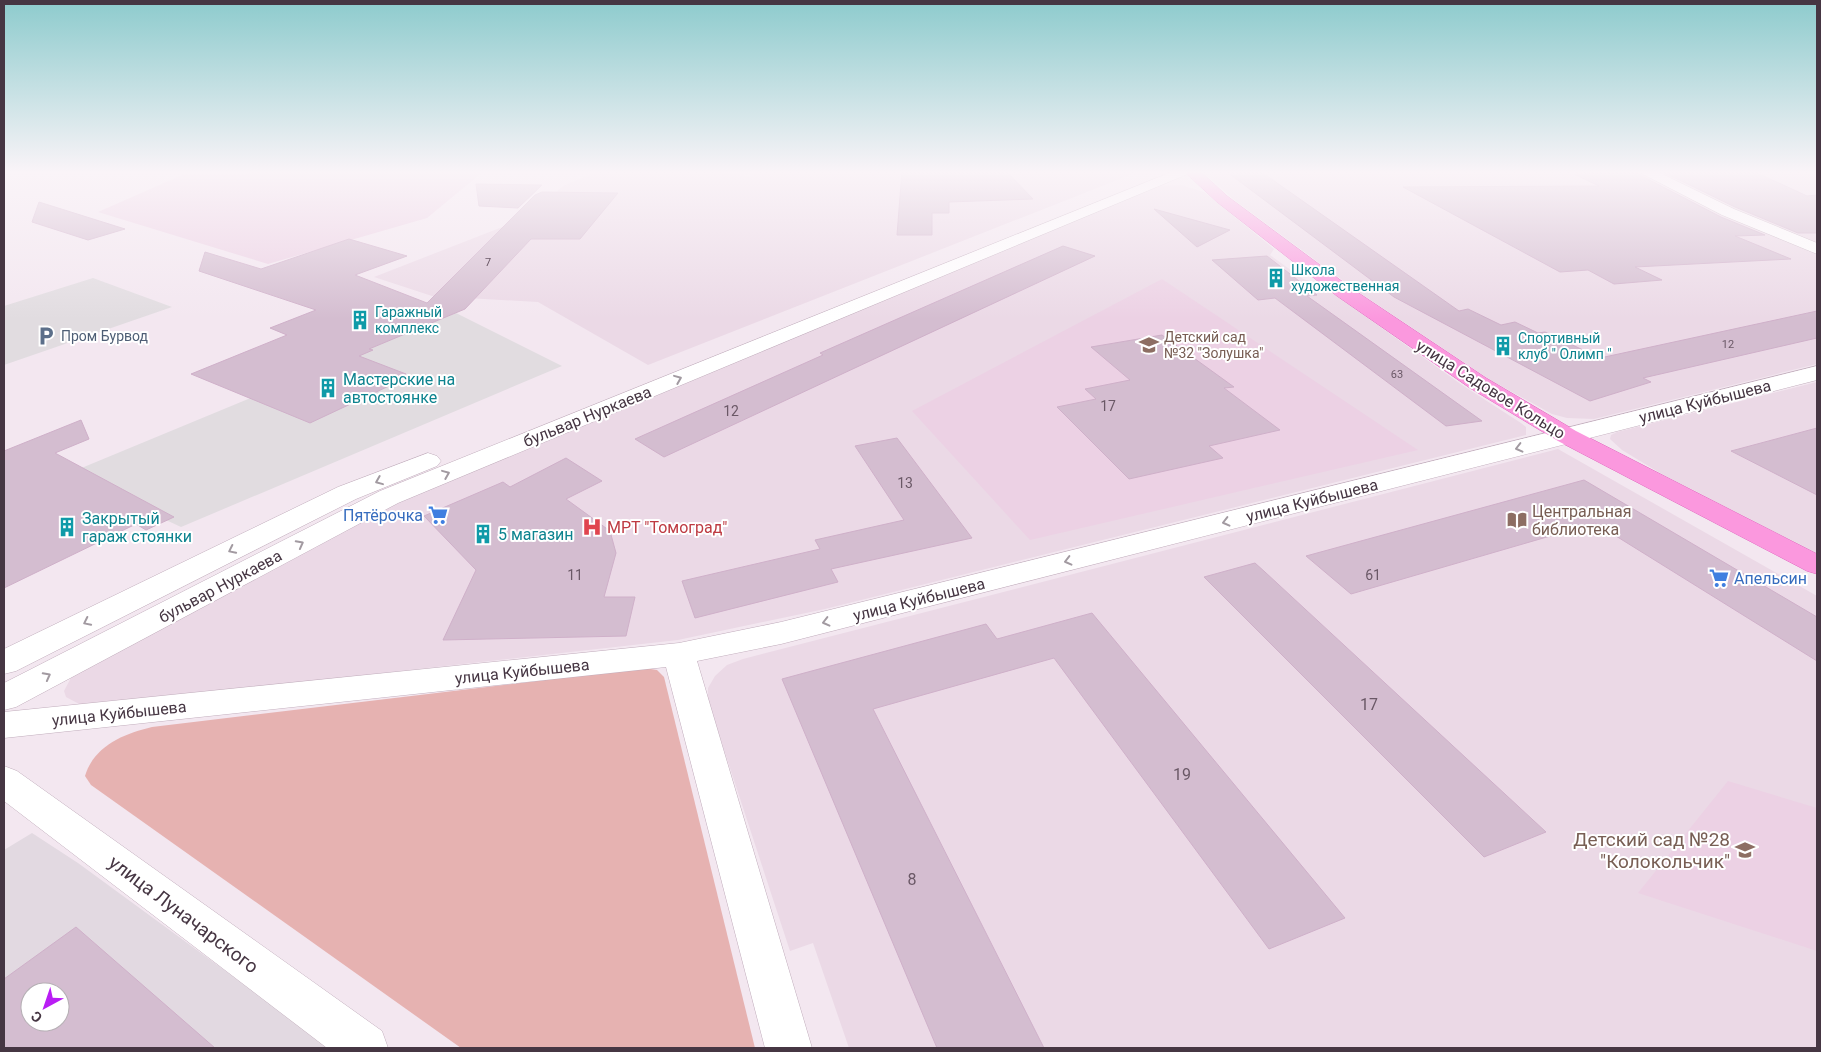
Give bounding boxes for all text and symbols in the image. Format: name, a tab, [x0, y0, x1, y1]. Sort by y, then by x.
house number: 7	[485, 256, 491, 269]
place label: Школа художественная	[1291, 262, 1399, 294]
building icon: Школа художественная	[1265, 267, 1287, 289]
place label: Гаражный комплекс	[375, 304, 442, 336]
building icon: Гаражный комплекс	[349, 309, 371, 331]
parking icon: Пром Бурвод	[35, 325, 57, 347]
place label: Пром Бурвод	[61, 328, 148, 344]
place label: Детский сад №32 "Золушка"	[1164, 329, 1264, 361]
place label: Спортивный клуб " Олимп "	[1518, 330, 1612, 362]
school or university icon: Детский сад №32 "Золушка"	[1138, 334, 1160, 356]
building icon: Спортивный клуб " Олимп "	[1492, 335, 1514, 357]
street label: улица Садовое Кольцо	[1413, 336, 1569, 443]
house number: 12	[1722, 338, 1734, 351]
house number: 63	[1391, 368, 1403, 381]
place label: Мастерские на автостоянке	[343, 370, 455, 407]
one-way arrow	[673, 375, 682, 386]
street label: улица Куйбышева	[1637, 376, 1773, 427]
building icon: Мастерские на автостоянке	[317, 377, 339, 399]
street label: бульвар Нуркаева	[520, 382, 654, 451]
house number: 17	[1100, 398, 1116, 414]
house number: 12	[723, 403, 739, 419]
one-way arrow	[1515, 442, 1524, 453]
one-way arrow	[441, 470, 450, 480]
one-way arrow	[375, 474, 384, 485]
house number: 13	[897, 475, 913, 491]
street label: улица Куйбышева	[1244, 475, 1380, 526]
place label: Центральная библиотека	[1532, 502, 1631, 539]
supermarket icon: Пятёрочка	[427, 504, 449, 526]
place label: Пятёрочка	[343, 506, 423, 525]
place label: Закрытый гараж стоянки	[82, 509, 192, 546]
library icon: Центральная библиотека	[1506, 509, 1528, 531]
building icon: Закрытый гараж стоянки	[56, 516, 78, 538]
hospital icon: МРТ "Томоград"	[581, 516, 603, 538]
one-way arrow	[1221, 516, 1230, 527]
place label: МРТ "Томоград"	[607, 518, 727, 537]
building icon: 5 магазин	[472, 523, 494, 545]
place label: 5 магазин	[498, 525, 574, 544]
one-way arrow	[295, 540, 304, 550]
one-way arrow	[229, 544, 238, 554]
street label: бульвар Нуркаева	[156, 546, 285, 627]
one-way arrow	[1064, 555, 1073, 566]
house number: 11	[567, 567, 583, 583]
house number: 61	[1365, 567, 1381, 583]
supermarket icon: Апельсин	[1708, 567, 1730, 589]
place label: Апельсин	[1734, 569, 1807, 588]
street label: улица Куйбышева	[851, 574, 987, 625]
one-way arrow	[83, 616, 92, 626]
one-way arrow	[821, 616, 830, 627]
street label: улица Куйбышева	[454, 655, 590, 688]
one-way arrow	[42, 672, 51, 682]
house number: 17	[1360, 695, 1378, 714]
street label: улица Куйбышева	[51, 697, 187, 730]
house number: 19	[1173, 765, 1191, 784]
place label: Детский сад №28 "Колокольчик"	[1573, 828, 1730, 873]
school or university icon: Детский сад №28 "Колокольчик"	[1734, 839, 1756, 861]
street label: улица Луначарского	[104, 851, 263, 978]
house number: 8	[908, 870, 917, 889]
north arrow	[20, 982, 70, 1032]
text: С	[28, 1008, 45, 1026]

